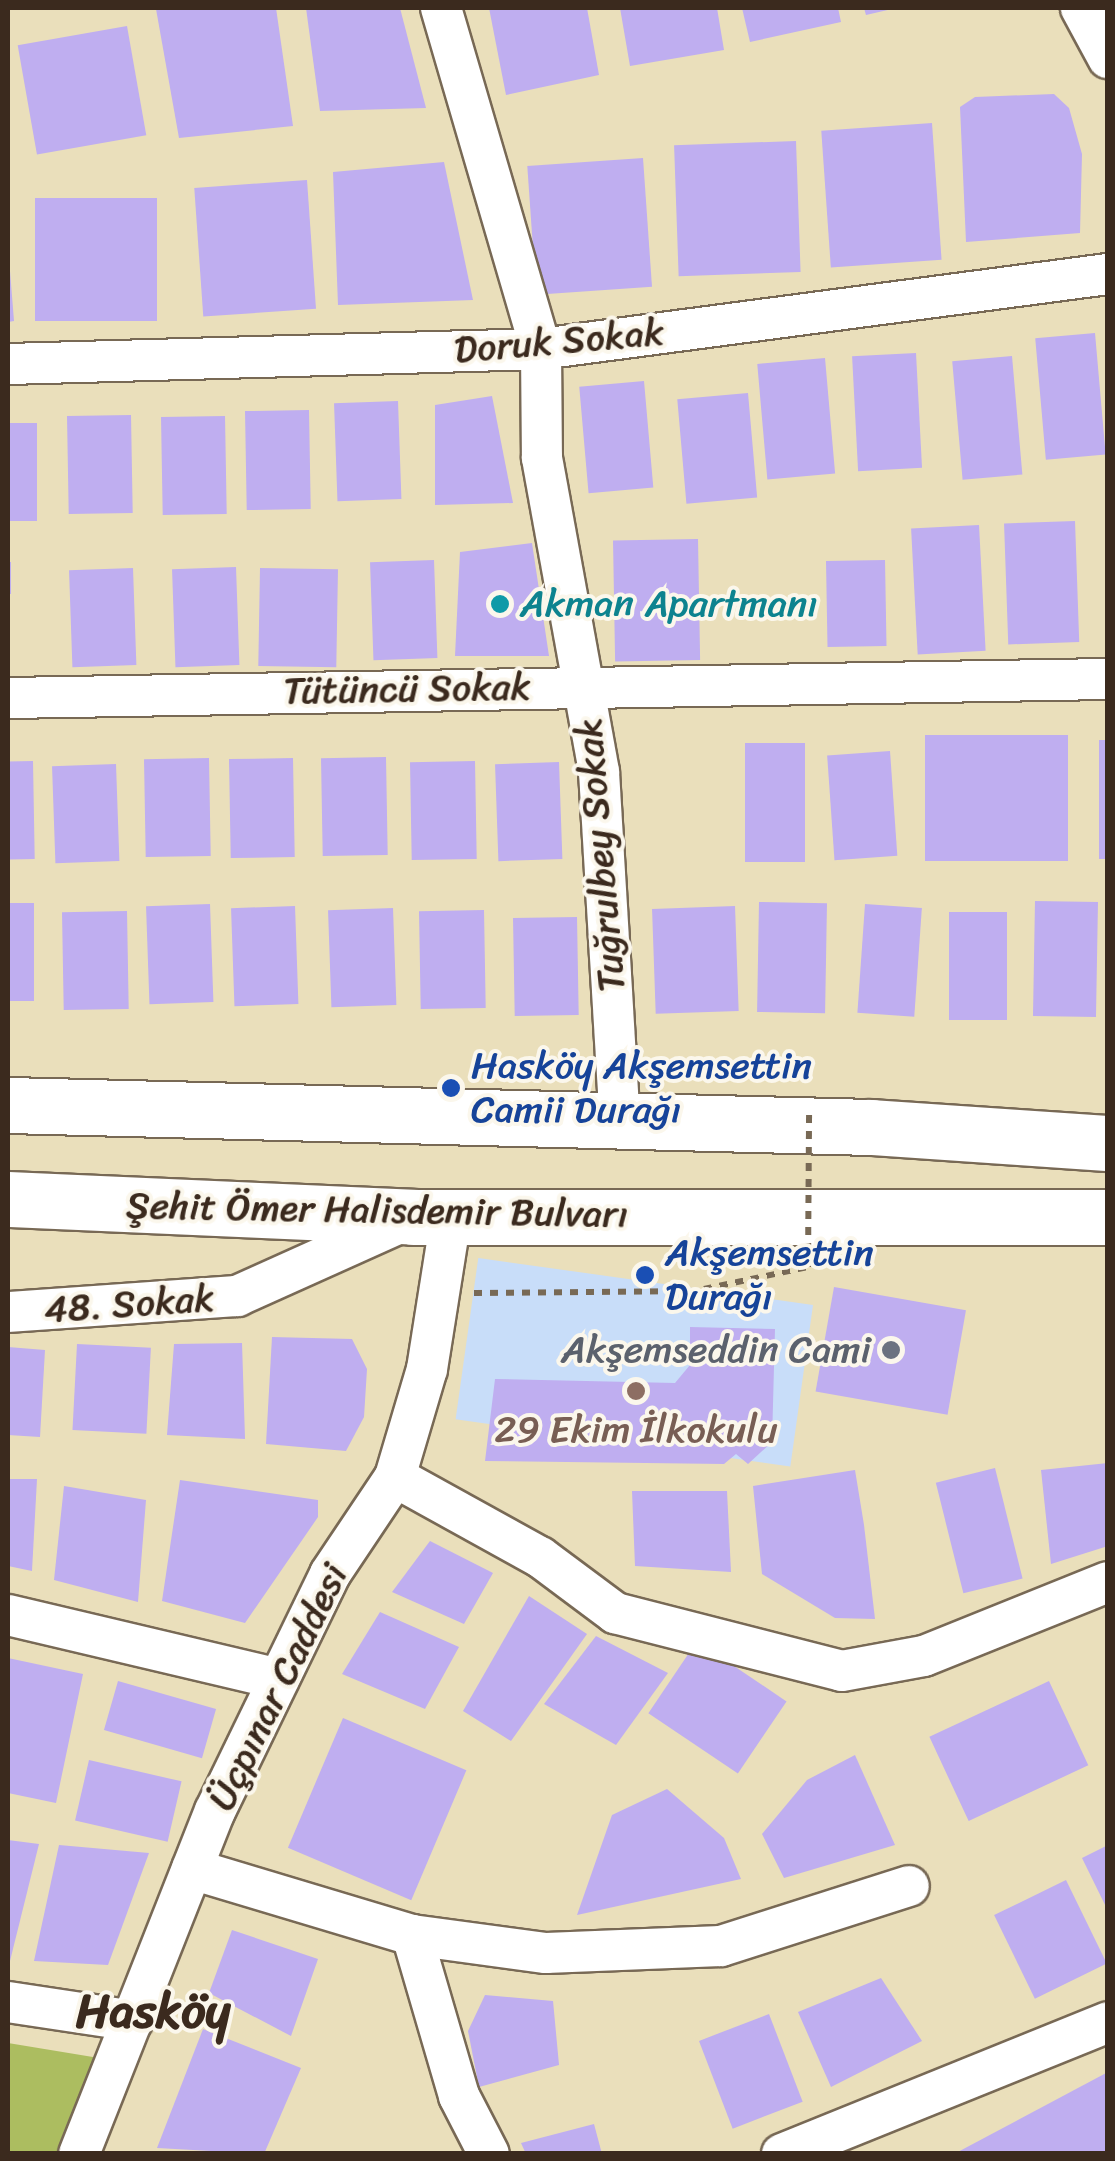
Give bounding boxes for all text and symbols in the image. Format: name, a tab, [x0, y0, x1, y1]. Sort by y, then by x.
street label: Doruk Sokak	[452, 309, 666, 373]
place label: Akman Apartmanı	[520, 581, 818, 627]
marker: Akman Apartmanı	[489, 593, 511, 615]
street label: Tütüncü Sokak	[283, 664, 531, 714]
street label: Tuğrulbey Sokak	[565, 716, 635, 994]
place label: Hasköy Akşemsettin Camii Durağı	[471, 1043, 812, 1132]
marker: Hasköy Akşemsettin Camii Durağı	[440, 1077, 462, 1099]
street label: Şehit Ömer Halisdemir Bulvarı	[124, 1183, 630, 1237]
place label: Akşemsettin Durağı	[665, 1230, 874, 1320]
marker: Akşemsettin Durağı	[634, 1264, 656, 1286]
street label: 48. Sokak	[42, 1275, 216, 1333]
place label: Akşemseddin Cami	[561, 1327, 871, 1373]
marker: Akşemseddin Cami	[880, 1339, 902, 1361]
marker: 29 Ekim İlkokulu	[625, 1380, 647, 1402]
place label: 29 Ekim İlkokulu	[494, 1407, 778, 1453]
street label: Üçpınar Caddesi	[199, 1557, 357, 1817]
district label: Hasköy	[76, 1982, 230, 2040]

